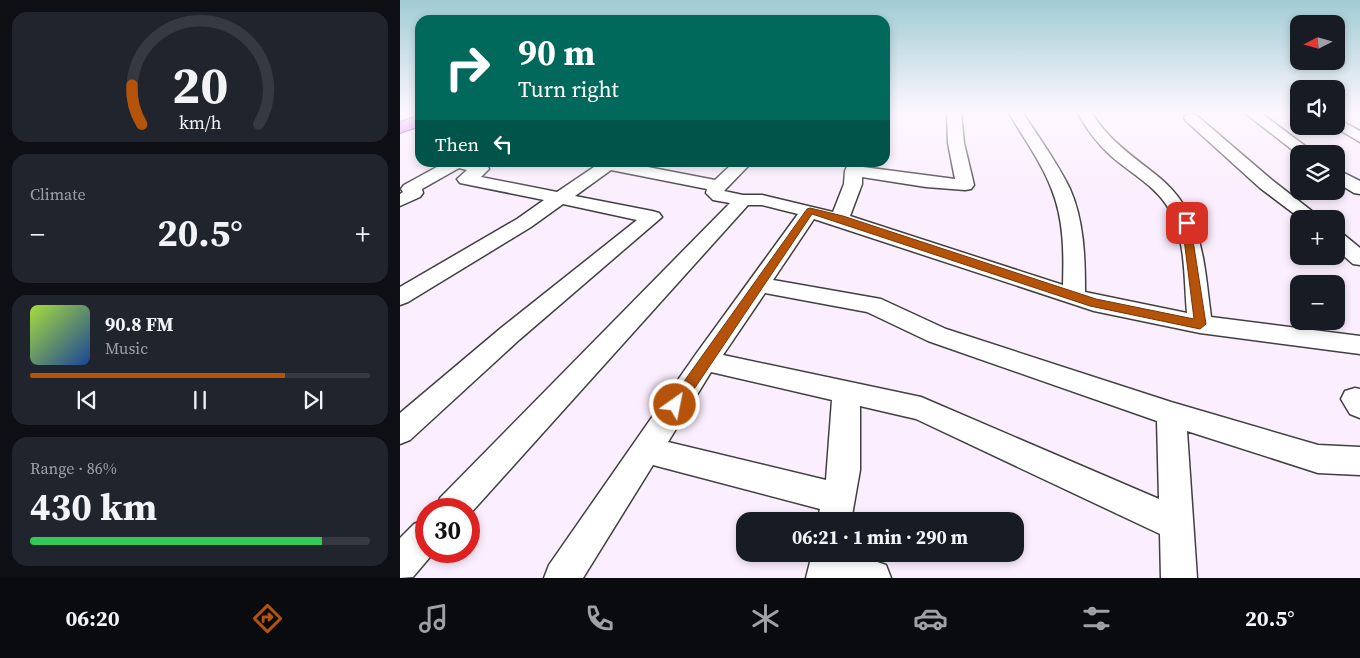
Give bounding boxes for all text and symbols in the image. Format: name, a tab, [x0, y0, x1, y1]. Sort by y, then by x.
north arrow	[1290, 15, 1345, 70]
map controls	[1290, 15, 1345, 330]
text: 90 m	[518, 29, 595, 77]
icon: right	[435, 35, 500, 100]
text: 20	[172, 49, 228, 120]
text: Turn right	[518, 74, 619, 104]
button: sound	[1290, 80, 1345, 135]
text: km/h	[179, 110, 222, 135]
icon: left	[489, 130, 517, 158]
text: Then	[435, 131, 479, 157]
button: layers	[1290, 145, 1345, 200]
text: Climate	[30, 183, 86, 205]
pin	[1166, 202, 1208, 244]
text: 20.5°	[157, 207, 243, 259]
icon: arrive	[1173, 209, 1201, 237]
button: +	[1290, 210, 1345, 265]
text: −	[30, 215, 45, 253]
text: +	[355, 215, 370, 253]
button: −	[1290, 275, 1345, 330]
text: 90.8 FM	[105, 311, 174, 337]
text: Music	[105, 337, 148, 359]
position arrow	[648, 378, 700, 430]
icon: previous	[73, 386, 101, 414]
icon: pause	[186, 386, 214, 414]
icon: next	[299, 386, 327, 414]
text: Range · 86%	[30, 457, 117, 479]
text: 430 km	[30, 481, 157, 533]
speed limit sign: 30	[415, 498, 480, 563]
text: 06:21 · 1 min · 290 m	[792, 524, 968, 550]
icon: directions	[250, 601, 285, 636]
icon: music	[416, 601, 451, 636]
icon: phone	[582, 601, 617, 636]
icon: climate	[748, 601, 783, 636]
icon: car	[913, 601, 948, 636]
icon: filters	[1079, 601, 1114, 636]
text: 06:20	[65, 603, 120, 633]
text: 20.5°	[1245, 603, 1295, 633]

